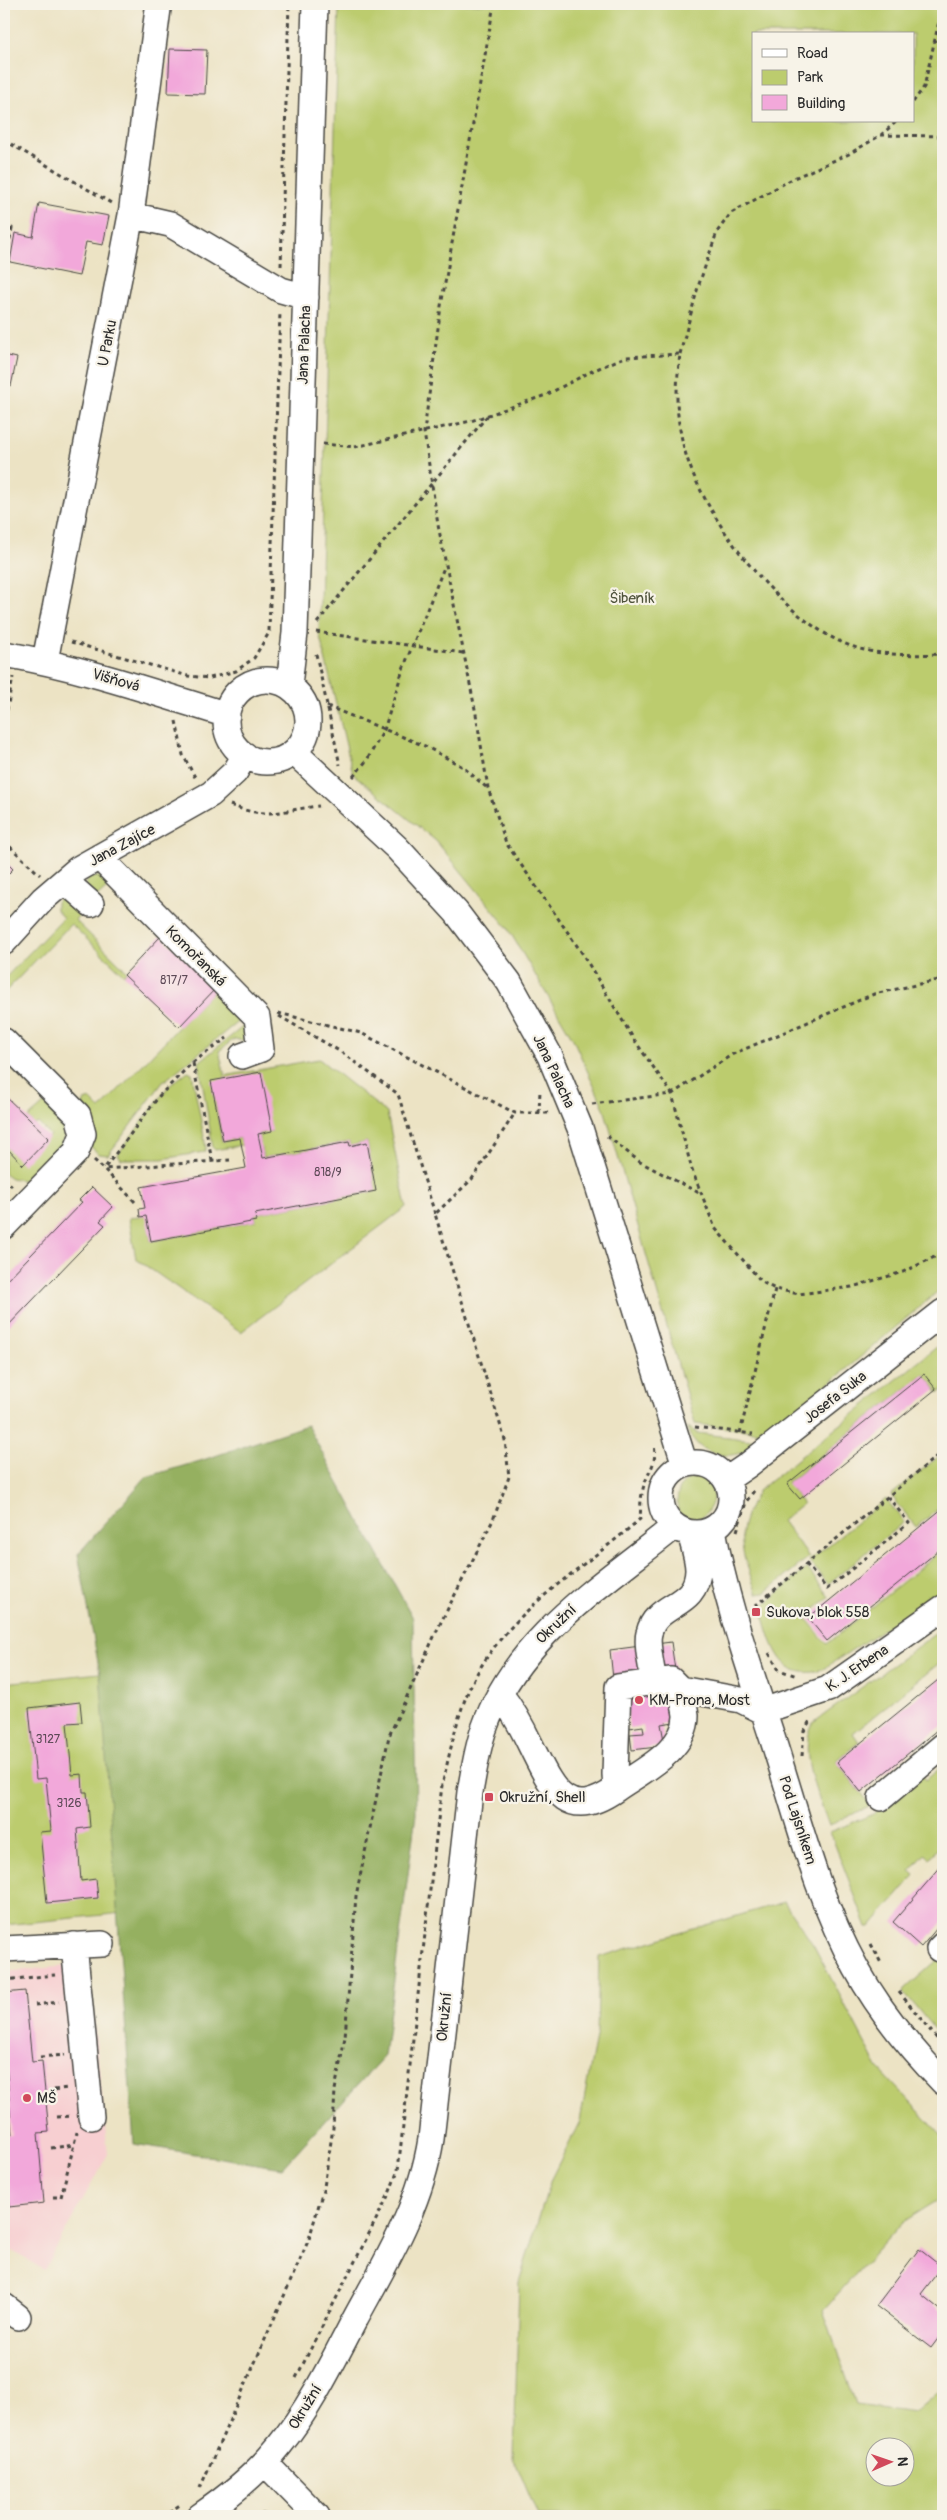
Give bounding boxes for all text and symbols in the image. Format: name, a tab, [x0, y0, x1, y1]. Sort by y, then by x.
legend	[752, 32, 914, 122]
text: Road	[797, 44, 828, 63]
text: Park	[797, 68, 824, 87]
text: Building	[797, 94, 845, 113]
street label: Jana Palacha	[294, 305, 315, 385]
street label: U Parku	[94, 318, 121, 368]
park label: Šibeník	[610, 589, 655, 608]
street label: Višňová	[90, 665, 142, 696]
street label: Jana Zajíce	[86, 820, 159, 871]
street label: Komořanská	[161, 922, 230, 991]
house number: 817/7	[160, 973, 189, 988]
street label: Jana Palacha	[528, 1031, 579, 1111]
house number: 818/9	[314, 1165, 342, 1180]
street label: Josefa Suka	[800, 1367, 871, 1428]
street label: Okružní	[532, 1601, 581, 1648]
place label: Sukova, blok 558	[766, 1603, 870, 1622]
marker: Sukova, blok 558	[750, 1606, 762, 1618]
street label: K. J. Erbena	[822, 1640, 892, 1696]
place label: KM-Prona, Most	[649, 1691, 751, 1710]
marker: KM-Prona, Most	[633, 1694, 645, 1706]
house number: 3127	[36, 1732, 61, 1747]
street label: Pod Lajsníkem	[774, 1773, 821, 1867]
place label: Okružní, Shell	[499, 1788, 586, 1807]
marker: Okružní, Shell	[483, 1791, 495, 1803]
house number: 3126	[56, 1796, 82, 1811]
street label: Okružní	[432, 1992, 457, 2043]
place label: MŠ	[37, 2089, 57, 2108]
marker: MŠ	[21, 2092, 33, 2104]
street label: Okružní	[284, 2381, 327, 2433]
north arrow	[864, 2438, 914, 2488]
text: N	[894, 2457, 911, 2467]

